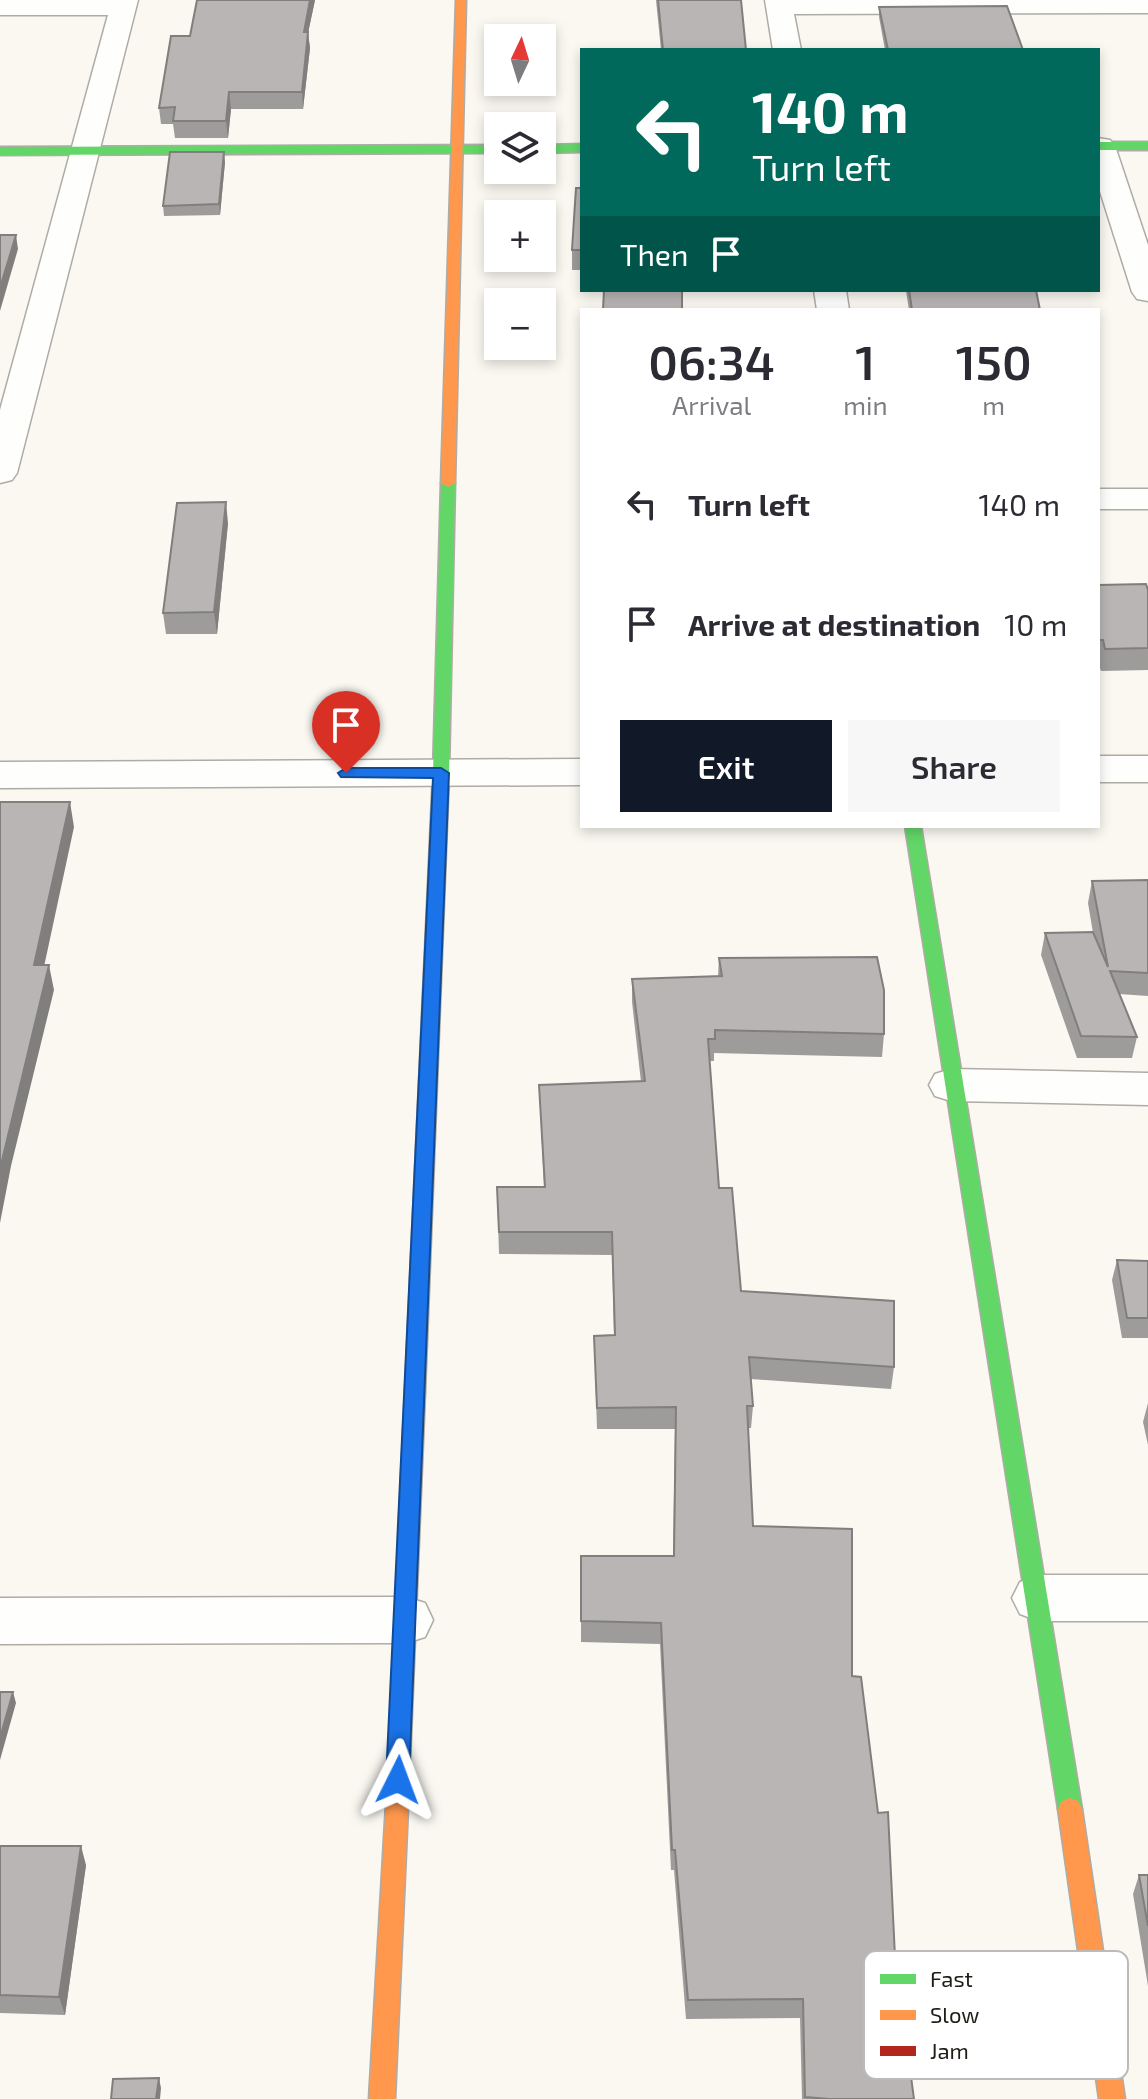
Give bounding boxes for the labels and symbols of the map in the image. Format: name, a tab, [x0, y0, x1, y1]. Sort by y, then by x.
north arrow	[484, 24, 556, 96]
pin	[312, 691, 380, 773]
position arrow	[356, 1738, 440, 1822]
legend	[864, 1951, 1128, 2079]
text: Fast	[930, 1965, 973, 1991]
text: Slow	[930, 2001, 979, 2027]
text: Jam	[930, 2037, 969, 2063]

